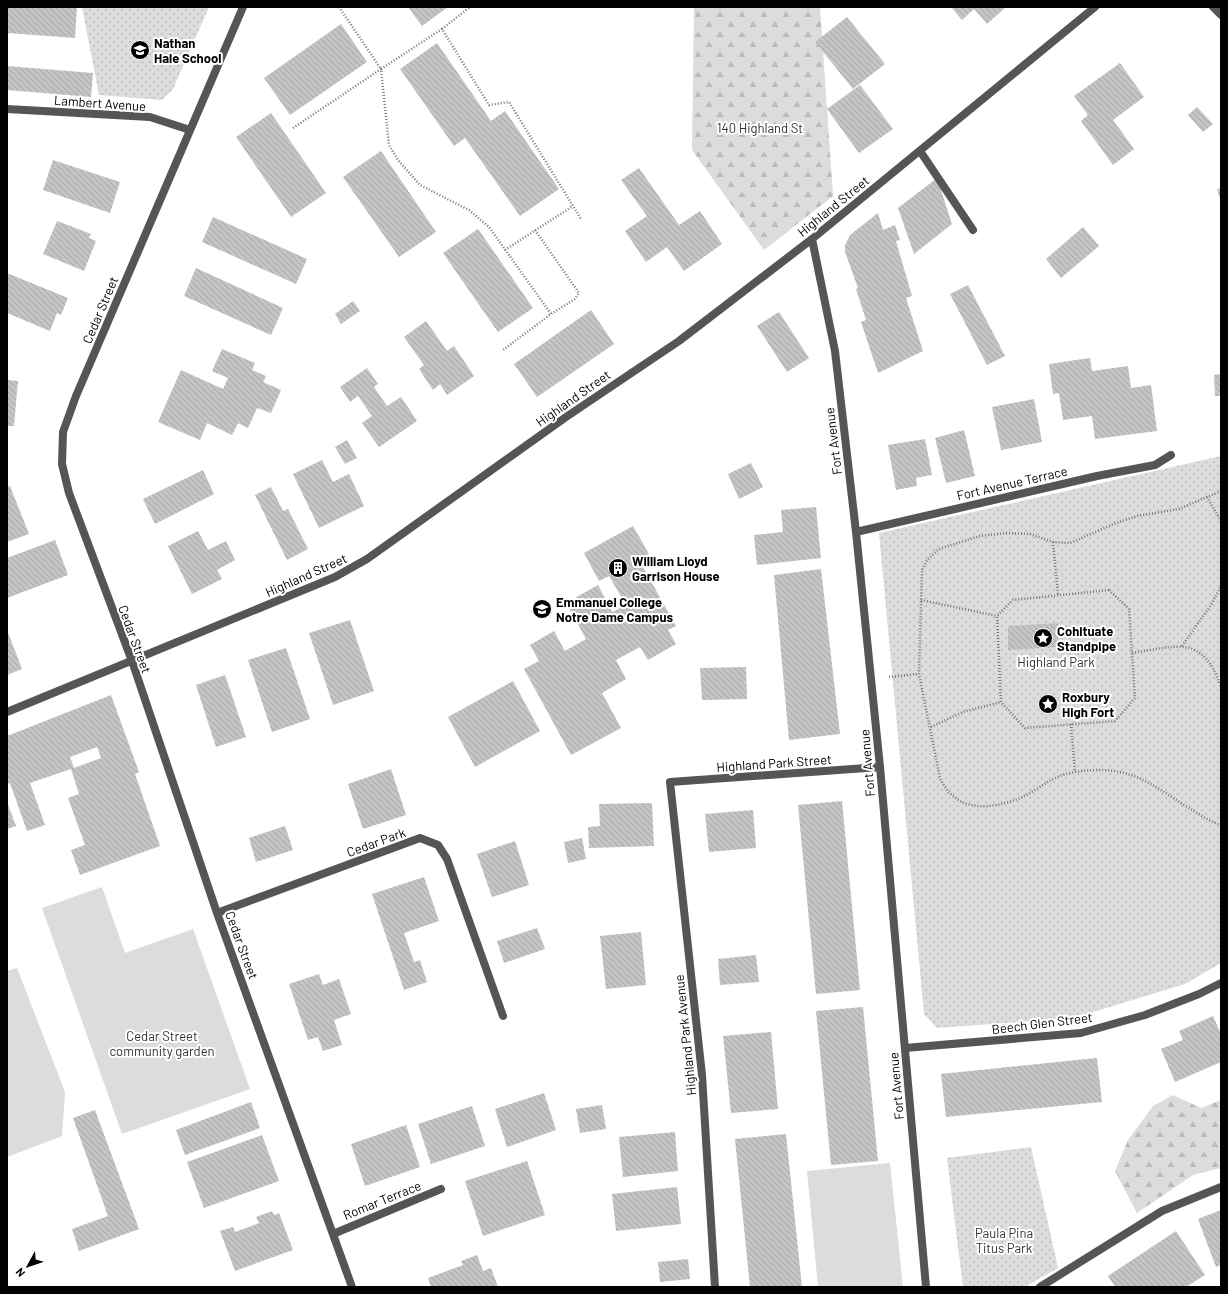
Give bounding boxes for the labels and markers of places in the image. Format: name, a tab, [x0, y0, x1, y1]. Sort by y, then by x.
place label: Nathan Hale School	[154, 35, 221, 66]
school or university icon: Nathan Hale School	[129, 39, 151, 61]
place label: William Lloyd Garrison House	[632, 553, 720, 584]
building icon: William Lloyd Garrison House	[607, 557, 629, 579]
place label: Emmanuel College Notre Dame Campus	[556, 594, 674, 625]
school or university icon: Emmanuel College Notre Dame Campus	[531, 598, 553, 620]
place label: Cohituate Standpipe	[1057, 623, 1116, 654]
place icon: Cohituate Standpipe	[1032, 627, 1054, 649]
place label: Roxbury High Fort	[1062, 689, 1114, 720]
place icon: Roxbury High Fort	[1037, 693, 1059, 715]

